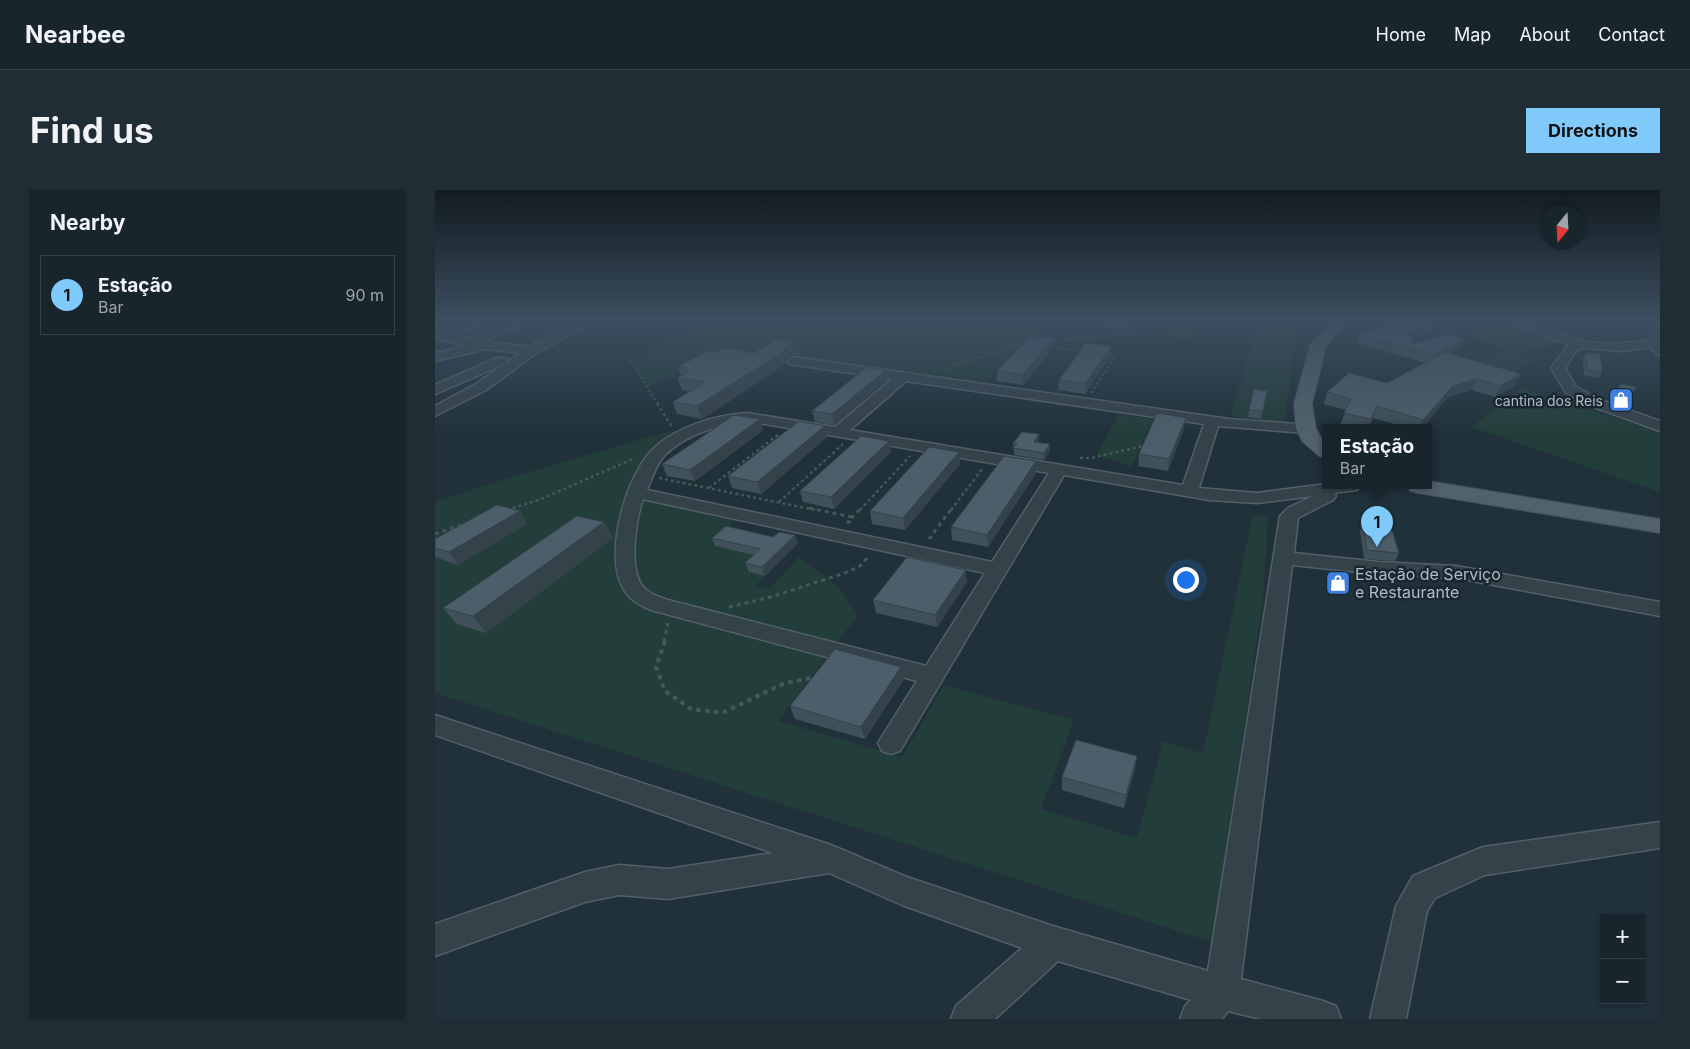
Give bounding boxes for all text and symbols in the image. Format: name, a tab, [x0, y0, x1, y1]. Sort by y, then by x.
text: Nearbee	[25, 20, 126, 49]
text: Home	[1376, 24, 1426, 45]
text: Map	[1454, 24, 1491, 45]
text: About	[1519, 24, 1570, 45]
text: Contact	[1598, 24, 1665, 45]
button: Directions	[1526, 108, 1660, 153]
text: Find us	[30, 109, 154, 151]
north arrow	[1540, 205, 1585, 250]
text: Nearby	[50, 210, 125, 235]
text: Estação	[98, 274, 172, 297]
text: 1	[64, 285, 70, 305]
text: 90 m	[345, 285, 384, 305]
text: Bar	[98, 297, 123, 317]
shop icon: cantina dos Reis	[1608, 387, 1634, 413]
place label: cantina dos Reis	[1495, 392, 1603, 409]
popup	[1322, 424, 1432, 489]
text: Estação	[1340, 435, 1414, 458]
text: Bar	[1340, 458, 1365, 478]
pin: 1	[1361, 506, 1393, 547]
place label: Estação de Serviço e Restaurante	[1355, 564, 1501, 602]
your location	[1173, 567, 1199, 593]
shop icon: Estação de Serviço e Restaurante	[1325, 570, 1351, 596]
map controls	[1600, 914, 1645, 1004]
button: +	[1600, 914, 1645, 959]
button: −	[1600, 959, 1645, 1004]

